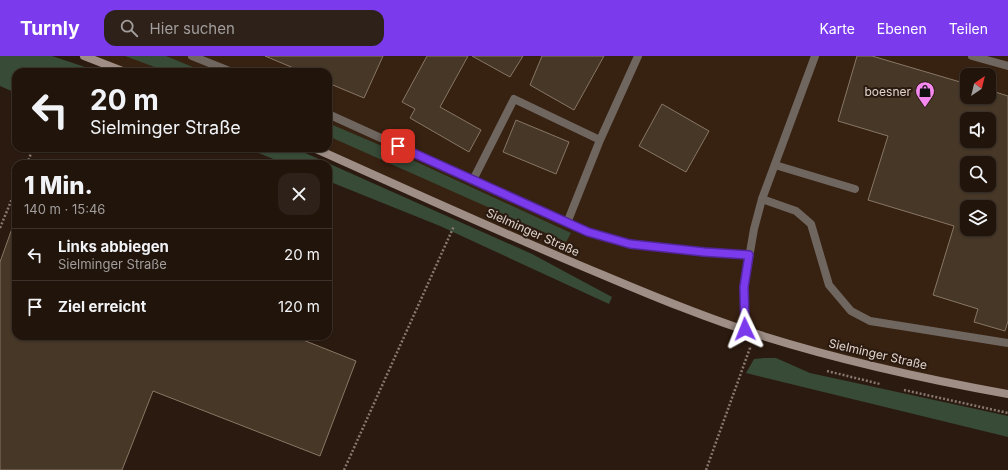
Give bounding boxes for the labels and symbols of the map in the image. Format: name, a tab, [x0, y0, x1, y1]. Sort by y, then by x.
north arrow	[960, 68, 996, 104]
shop icon: boesner	[914, 80, 936, 108]
place label: boesner	[865, 84, 911, 99]
pin	[381, 129, 415, 163]
street label: Sielminger Straße	[484, 205, 582, 259]
position arrow	[724, 308, 766, 350]
street label: Sielminger Straße	[827, 335, 929, 373]

